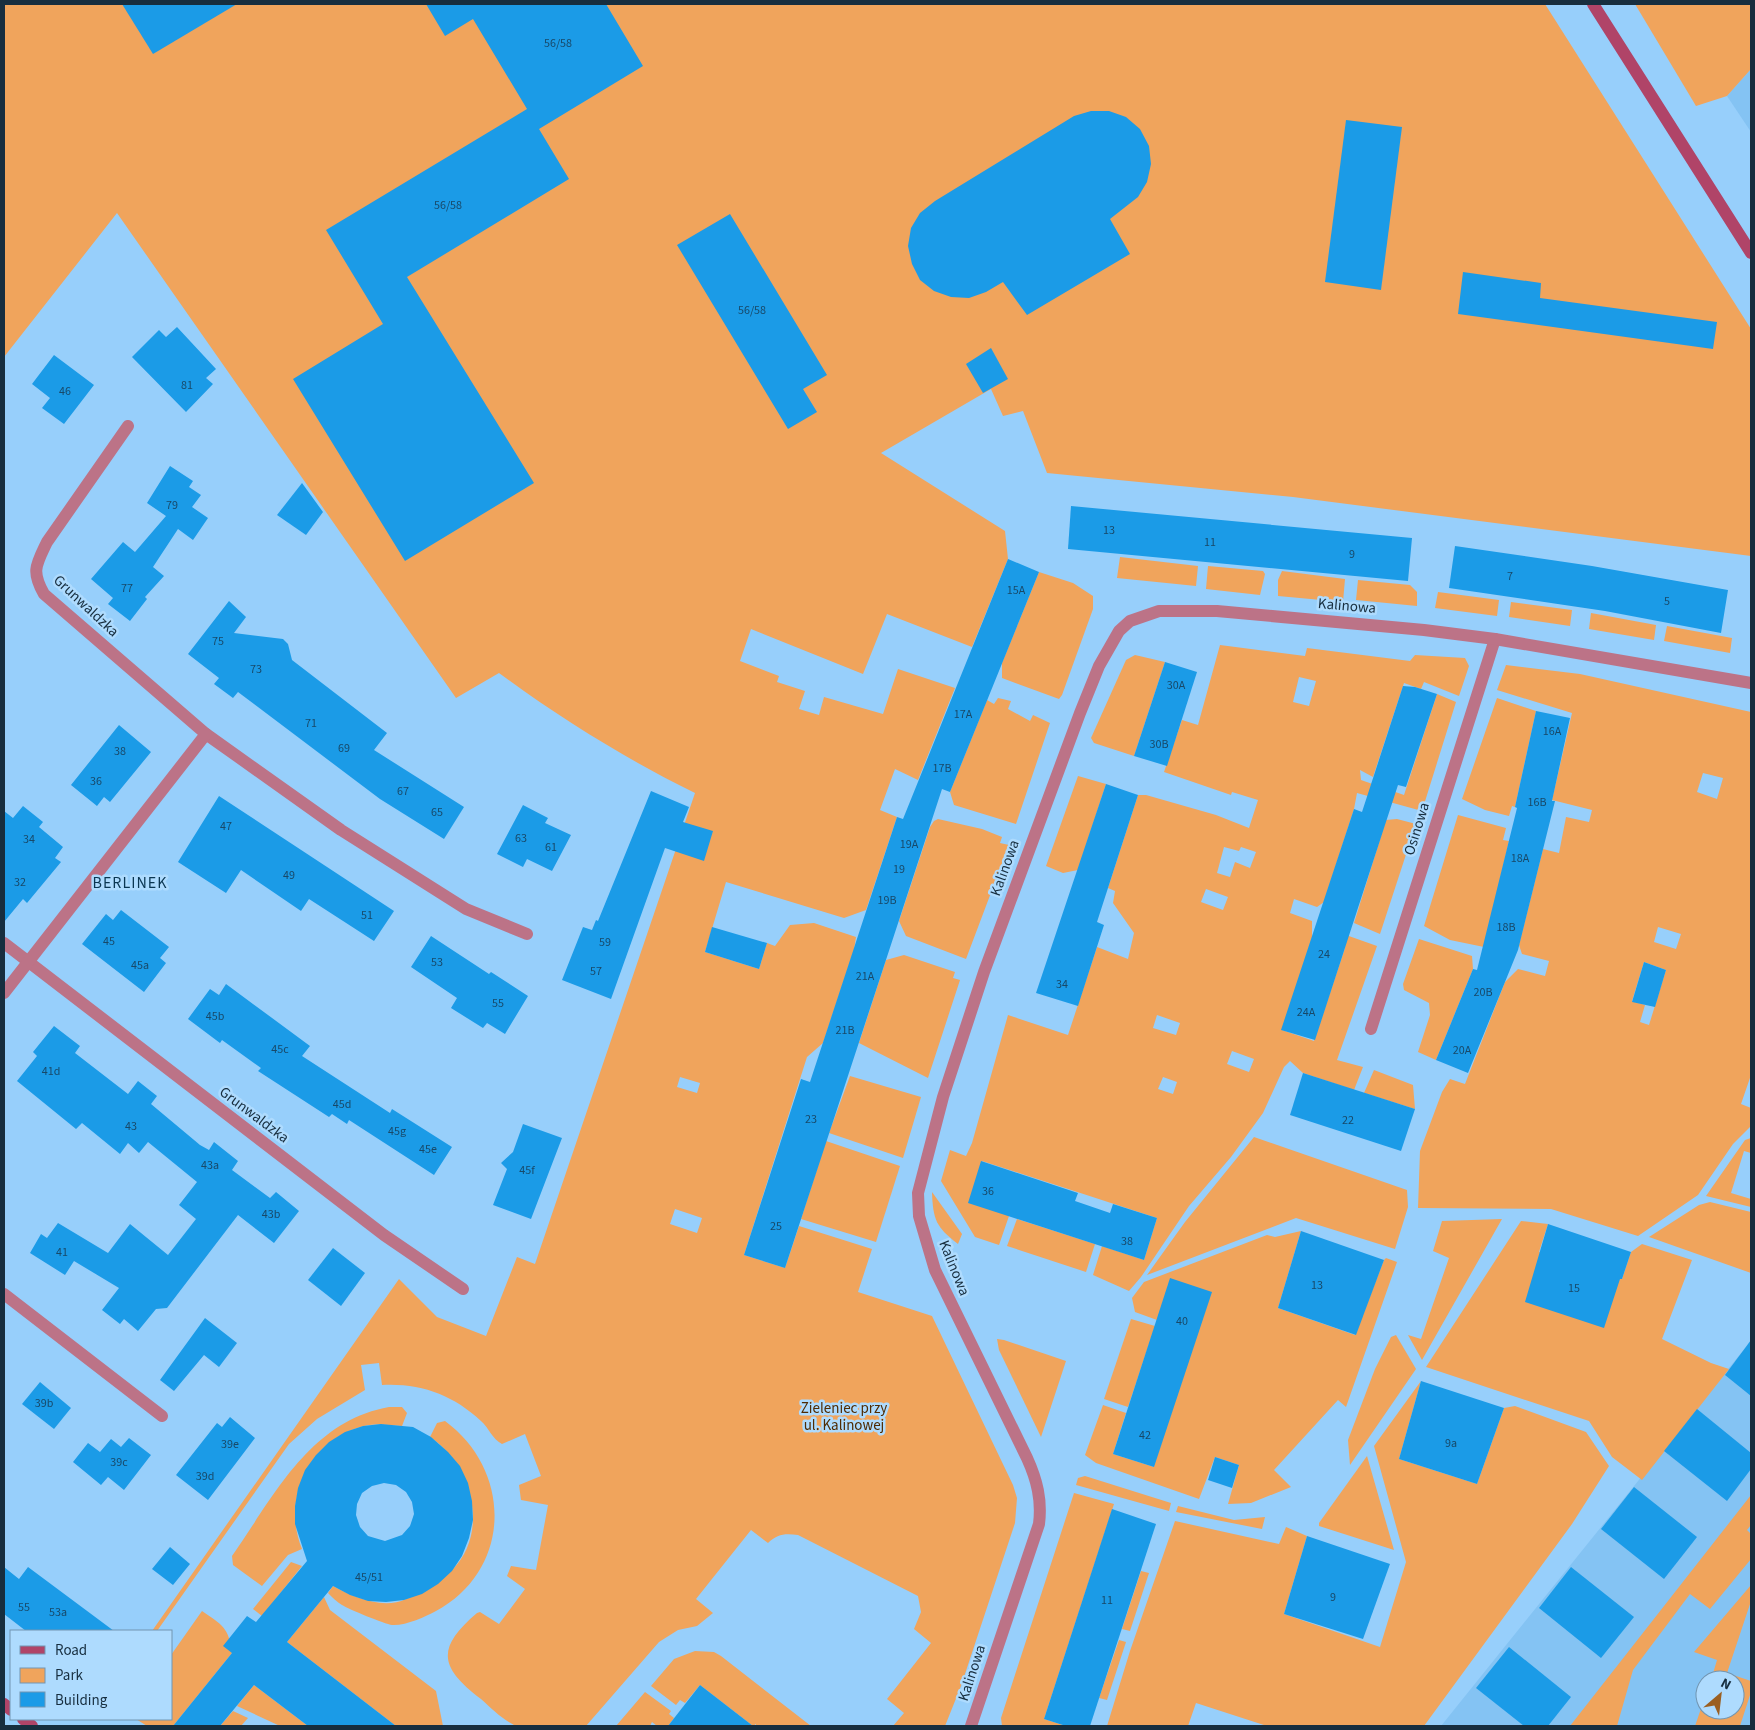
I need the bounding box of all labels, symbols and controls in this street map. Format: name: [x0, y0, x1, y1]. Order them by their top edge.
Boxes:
house number: 56/58: [544, 35, 572, 52]
house number: 56/58: [434, 197, 462, 214]
house number: 56/58: [738, 302, 766, 319]
house number: 81: [181, 377, 193, 394]
house number: 46: [59, 383, 71, 400]
house number: 79: [166, 497, 178, 514]
house number: 13: [1103, 522, 1115, 539]
house number: 11: [1204, 534, 1216, 551]
house number: 9: [1349, 546, 1355, 563]
house number: 7: [1507, 568, 1513, 585]
street label: Grunwaldzka: [49, 570, 123, 642]
house number: 77: [121, 580, 133, 597]
house number: 15A: [1007, 582, 1026, 599]
street label: Kalinowa: [1317, 593, 1377, 619]
house number: 5: [1664, 593, 1670, 610]
house number: 75: [212, 633, 224, 650]
house number: 73: [250, 661, 262, 678]
house number: 30A: [1167, 677, 1186, 694]
house number: 17A: [954, 706, 973, 723]
house number: 71: [305, 715, 317, 732]
house number: 16A: [1543, 723, 1562, 740]
house number: 30B: [1150, 736, 1168, 753]
house number: 69: [338, 740, 350, 757]
house number: 38: [114, 743, 126, 760]
house number: 17B: [933, 760, 951, 777]
house number: 36: [90, 773, 102, 790]
house number: 67: [397, 783, 409, 800]
house number: 16B: [1528, 794, 1546, 811]
street label: Osinowa: [1399, 800, 1435, 858]
house number: 65: [431, 804, 443, 821]
house number: 47: [220, 818, 232, 835]
house number: 63: [515, 830, 527, 847]
house number: 34: [23, 831, 35, 848]
house number: 19A: [900, 836, 919, 853]
street label: Kalinowa: [985, 837, 1025, 899]
house number: 61: [545, 839, 557, 856]
house number: 18A: [1511, 850, 1530, 867]
house number: 19: [893, 861, 905, 878]
house number: 49: [283, 867, 295, 884]
district label: BERLINEK: [93, 872, 167, 894]
house number: 32: [14, 874, 26, 891]
house number: 19B: [878, 892, 896, 909]
house number: 51: [361, 907, 373, 924]
house number: 18B: [1497, 919, 1515, 936]
house number: 45: [103, 933, 115, 950]
house number: 59: [599, 934, 611, 951]
house number: 24: [1318, 946, 1330, 963]
house number: 53: [431, 954, 443, 971]
house number: 45a: [131, 957, 149, 974]
house number: 57: [590, 963, 602, 980]
house number: 21A: [856, 968, 875, 985]
house number: 34: [1056, 976, 1068, 993]
house number: 20B: [1474, 984, 1492, 1001]
house number: 55: [492, 995, 504, 1012]
house number: 24A: [1297, 1004, 1316, 1021]
house number: 45b: [206, 1008, 225, 1025]
house number: 21B: [836, 1022, 854, 1039]
house number: 45c: [271, 1041, 289, 1058]
house number: 20A: [1453, 1042, 1472, 1059]
house number: 41d: [42, 1063, 60, 1080]
street label: Grunwaldzka: [215, 1082, 293, 1148]
house number: 45d: [333, 1096, 351, 1113]
house number: 23: [805, 1111, 817, 1128]
house number: 22: [1342, 1112, 1354, 1129]
house number: 43: [125, 1118, 137, 1135]
house number: 45g: [388, 1123, 406, 1140]
house number: 45e: [419, 1141, 437, 1158]
house number: 43a: [201, 1157, 219, 1174]
house number: 45f: [519, 1162, 535, 1179]
house number: 36: [982, 1183, 994, 1200]
house number: 43b: [262, 1206, 281, 1223]
house number: 25: [770, 1218, 782, 1235]
house number: 38: [1121, 1233, 1133, 1250]
street label: Kalinowa: [933, 1237, 975, 1299]
house number: 41: [56, 1244, 68, 1261]
house number: 13: [1311, 1277, 1323, 1294]
house number: 15: [1568, 1280, 1580, 1297]
house number: 40: [1176, 1313, 1188, 1330]
house number: 39b: [35, 1395, 54, 1412]
park label: Zieleniec przy ul. Kalinowej: [801, 1398, 887, 1436]
house number: 42: [1139, 1427, 1151, 1444]
house number: 9a: [1445, 1435, 1457, 1452]
house number: 39e: [221, 1436, 239, 1453]
house number: 39c: [110, 1454, 128, 1471]
house number: 39d: [196, 1468, 214, 1485]
house number: 45/51: [355, 1569, 383, 1586]
house number: 9: [1330, 1589, 1336, 1606]
house number: 11: [1101, 1592, 1113, 1609]
house number: 55: [18, 1599, 30, 1616]
house number: 53a: [49, 1604, 67, 1621]
legend: [10, 1630, 172, 1720]
text: Road: [55, 1640, 87, 1661]
street label: Kalinowa: [953, 1642, 991, 1704]
text: Park: [55, 1665, 84, 1686]
north arrow: [1695, 1670, 1745, 1720]
text: N: [1717, 1673, 1734, 1695]
text: Building: [55, 1690, 108, 1711]

